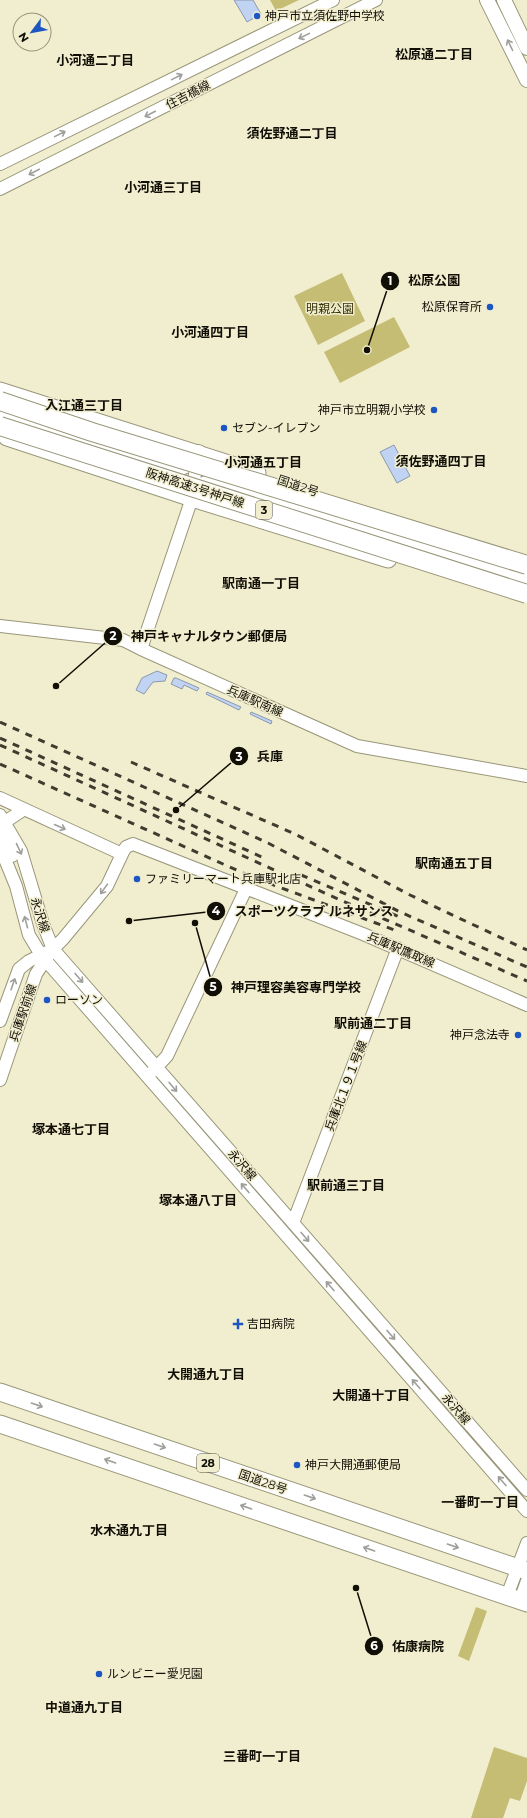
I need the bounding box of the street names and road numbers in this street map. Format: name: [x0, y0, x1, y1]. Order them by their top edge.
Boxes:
street label: 住吉橋線: [163, 77, 213, 112]
street label: 阪神高速3号神戸線: [144, 465, 246, 511]
street label: 国道2号: [275, 472, 321, 499]
road number: 3: [256, 501, 272, 519]
street label: 兵庫駅南線: [225, 681, 286, 720]
street label: 永沢線: [28, 895, 53, 934]
street label: 兵庫駅鷹取線: [365, 929, 437, 971]
street label: 兵庫駅前線: [6, 982, 39, 1044]
street label: 兵庫北１９１号線: [321, 1038, 370, 1133]
street label: 永沢線: [225, 1146, 260, 1183]
street label: 永沢線: [439, 1390, 474, 1427]
road number: 28: [197, 1454, 219, 1472]
street label: 国道28号: [237, 1466, 289, 1497]

